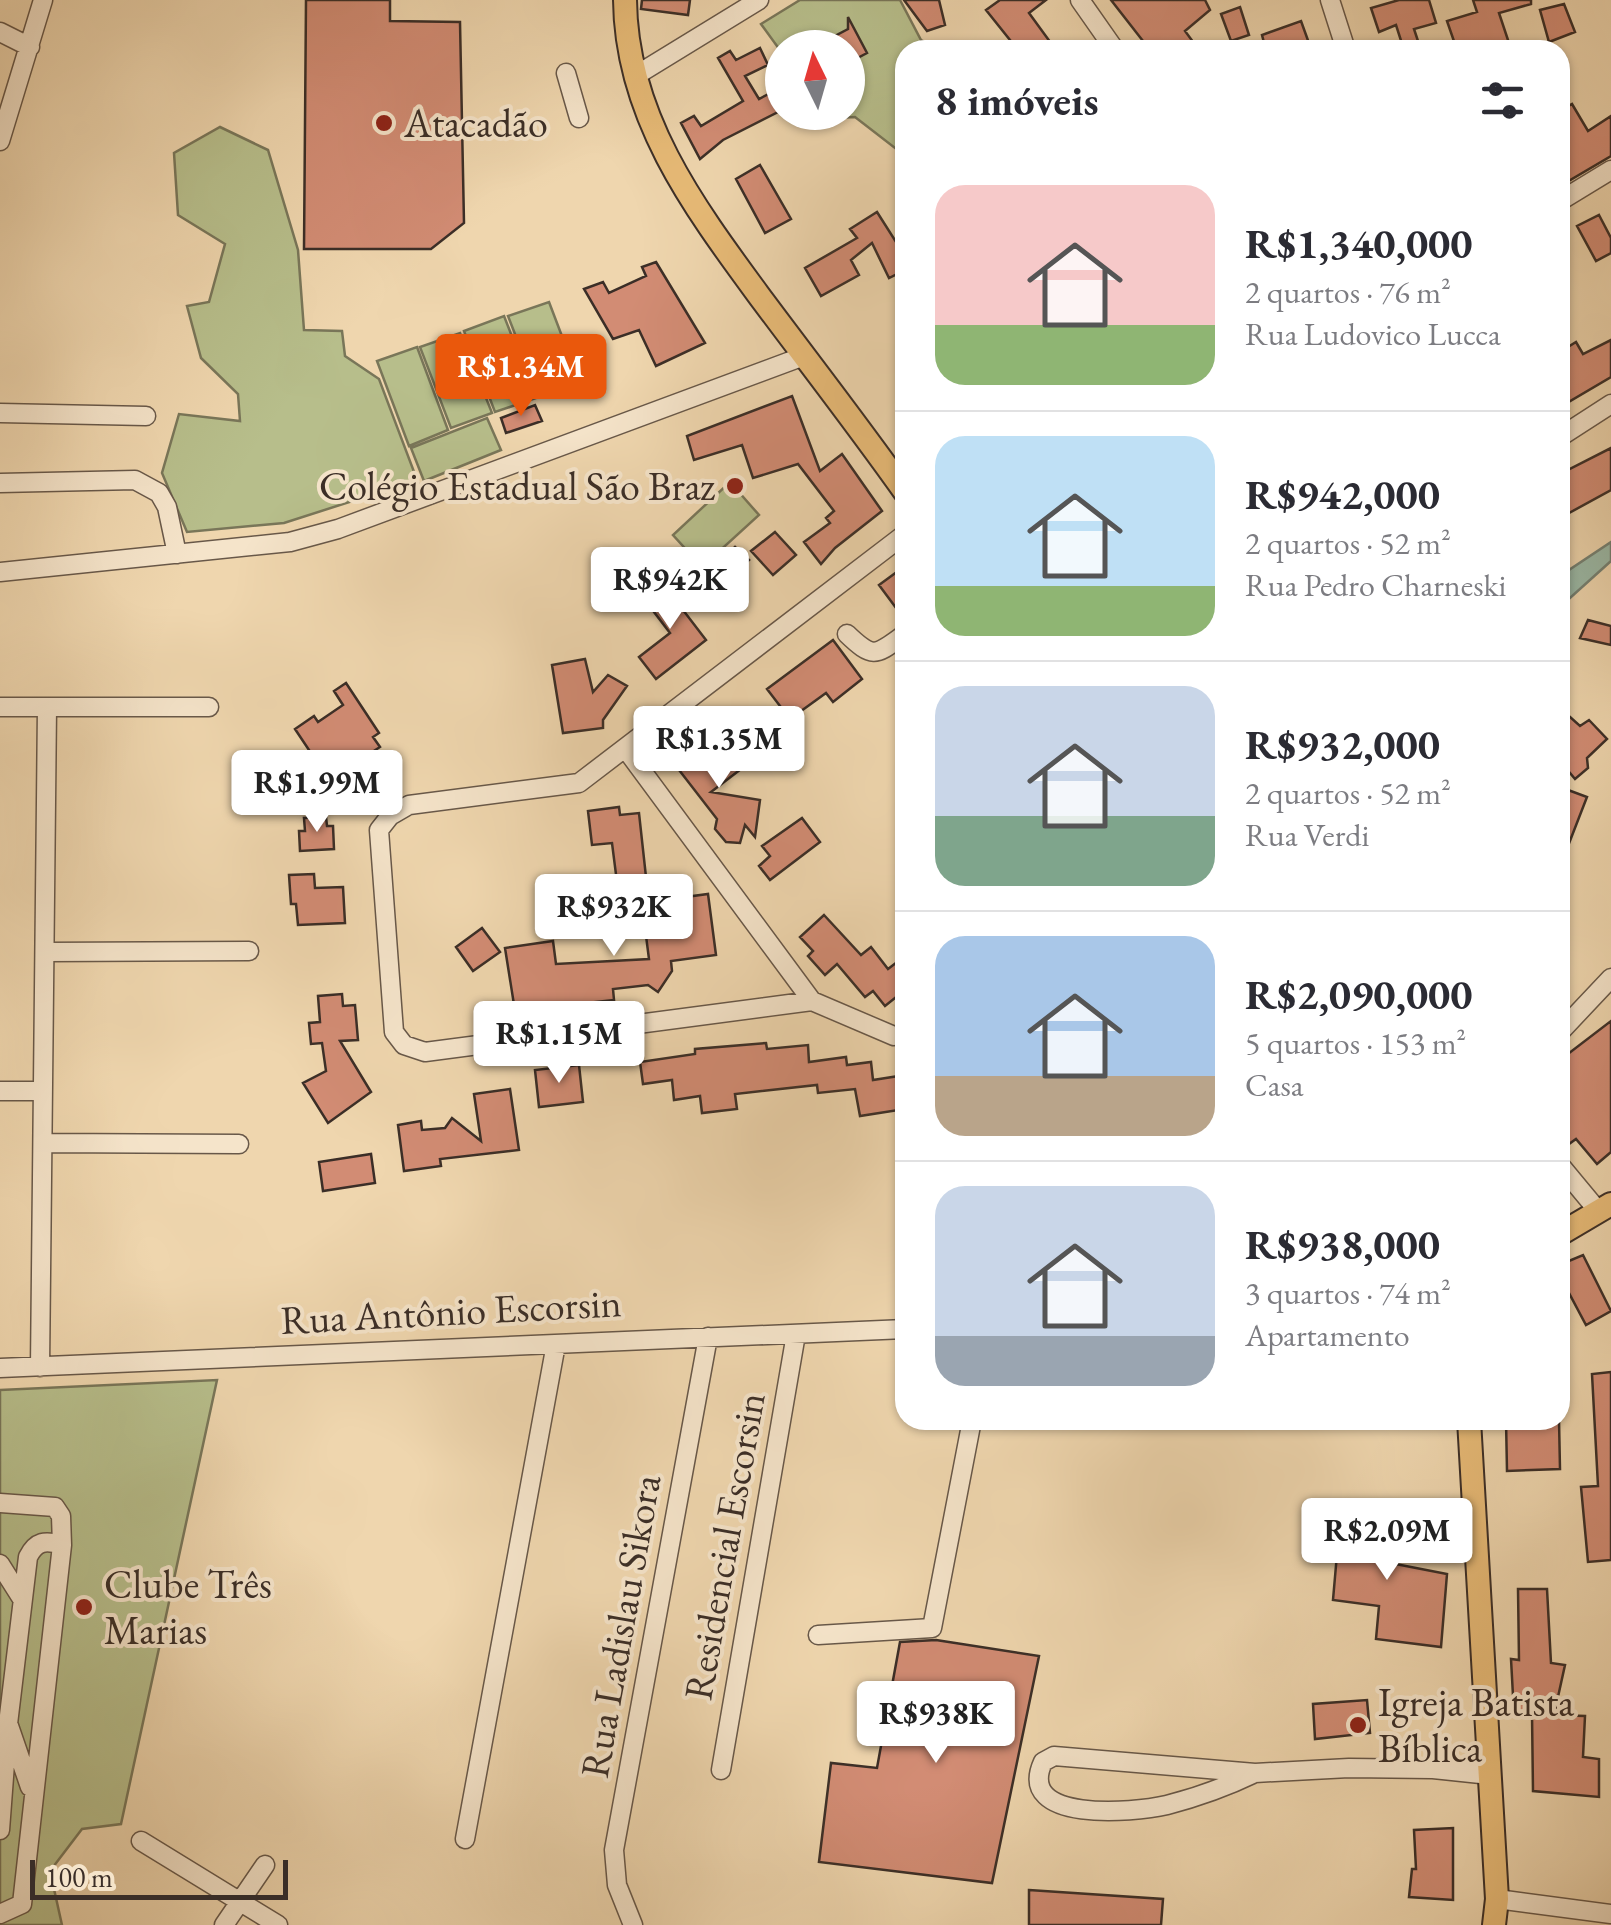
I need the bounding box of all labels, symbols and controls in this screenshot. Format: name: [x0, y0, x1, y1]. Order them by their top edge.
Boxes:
north arrow: [765, 30, 865, 130]
map controls: [765, 30, 865, 130]
text: 8 imóveis: [935, 73, 1099, 128]
icon: filters: [1475, 73, 1530, 128]
place label: Atacadão: [403, 97, 548, 149]
marker: Atacadão: [373, 112, 395, 134]
text: R$1,340,000: [1245, 216, 1473, 271]
icon: home: [1015, 225, 1135, 345]
text: 2 quartos · 76 m²: [1245, 271, 1451, 313]
text: Rua Ludovico Lucca: [1245, 313, 1501, 355]
pin: R$1.34M: [429, 334, 613, 419]
text: R$1.34M: [457, 345, 585, 387]
place label: Colégio Estadual São Braz: [319, 460, 715, 512]
text: R$942,000: [1245, 467, 1440, 522]
marker: Colégio Estadual São Braz: [724, 475, 746, 497]
icon: home: [1015, 476, 1135, 596]
text: 2 quartos · 52 m²: [1245, 522, 1451, 564]
pin: R$942K: [589, 547, 751, 632]
text: R$942K: [613, 558, 727, 600]
text: Rua Pedro Charneski: [1245, 564, 1506, 606]
pin: R$1.35M: [627, 706, 811, 791]
text: R$1.35M: [655, 717, 783, 759]
text: R$932,000: [1245, 717, 1440, 772]
icon: home: [1015, 726, 1135, 846]
pin: R$1.99M: [225, 750, 409, 835]
text: R$1.99M: [253, 761, 381, 803]
text: 2 quartos · 52 m²: [1245, 772, 1451, 814]
text: Rua Verdi: [1245, 814, 1369, 856]
pin: R$932K: [533, 874, 695, 959]
text: R$932K: [557, 885, 671, 927]
text: R$2,090,000: [1245, 967, 1473, 1022]
icon: home: [1015, 976, 1135, 1096]
pin: R$1.15M: [467, 1001, 651, 1086]
text: R$1.15M: [495, 1012, 623, 1054]
text: 5 quartos · 153 m²: [1245, 1022, 1466, 1064]
text: Casa: [1245, 1064, 1304, 1106]
text: R$938,000: [1245, 1217, 1440, 1272]
icon: home: [1015, 1226, 1135, 1346]
text: 3 quartos · 74 m²: [1245, 1272, 1451, 1314]
street label: Rua Antônio Escorsin: [279, 1276, 623, 1346]
text: Apartamento: [1245, 1314, 1410, 1356]
street label: Residencial Escorsin: [671, 1388, 777, 1704]
street label: Rua Ladislau Sikora: [568, 1470, 672, 1782]
pin: R$2.09M: [1295, 1498, 1479, 1583]
text: R$2.09M: [1323, 1509, 1451, 1551]
place label: Clube Três Marias: [104, 1558, 272, 1656]
marker: Clube Três Marias: [73, 1596, 95, 1618]
place label: Igreja Batista Bíblica: [1378, 1676, 1574, 1774]
pin: R$938K: [855, 1681, 1017, 1766]
text: R$938K: [879, 1692, 993, 1734]
marker: Igreja Batista Bíblica: [1347, 1714, 1369, 1736]
scale bar: [30, 1855, 288, 1900]
text: 100 m: [45, 1859, 113, 1895]

